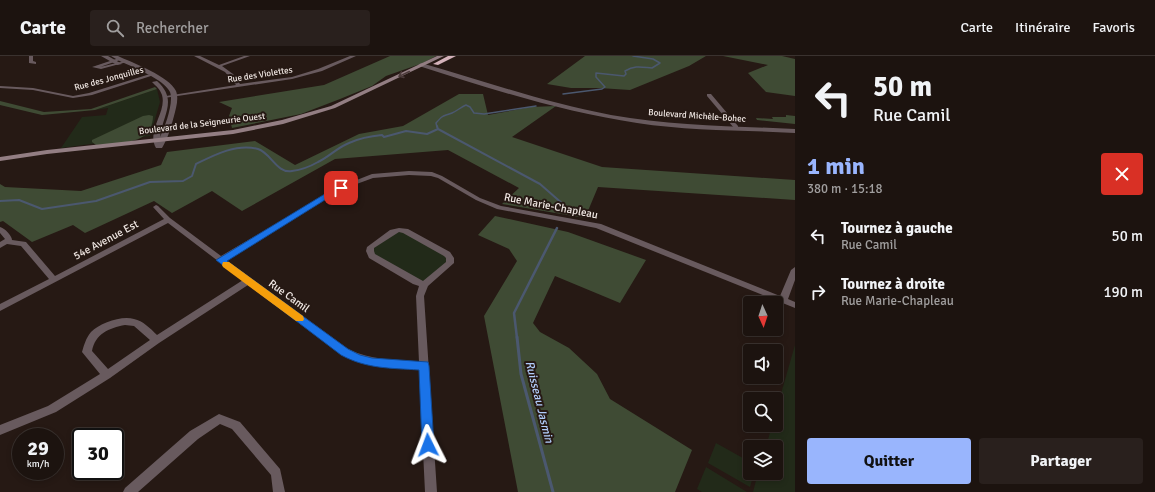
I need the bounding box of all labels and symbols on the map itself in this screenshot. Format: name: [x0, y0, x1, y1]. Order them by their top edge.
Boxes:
street label: Rue des Jonquilles: [73, 64, 145, 94]
street label: Rue des Violettes: [227, 64, 293, 86]
one-way arrow: [398, 71, 410, 78]
street label: Boulevard Michèle-Bohec: [648, 107, 746, 125]
street label: Boulevard de la Seigneurie Ouest: [138, 111, 266, 137]
pin: [324, 171, 358, 205]
street label: Rue Marie-Chapleau: [503, 191, 599, 221]
street label: 54e Avenue Est: [71, 217, 141, 263]
street label: Rue Camil: [266, 277, 312, 315]
north arrow: [743, 296, 783, 336]
water label: Ruisseau Jasmin: [522, 359, 557, 445]
position arrow: [407, 424, 449, 466]
speed limit sign: 30: [72, 428, 124, 480]

